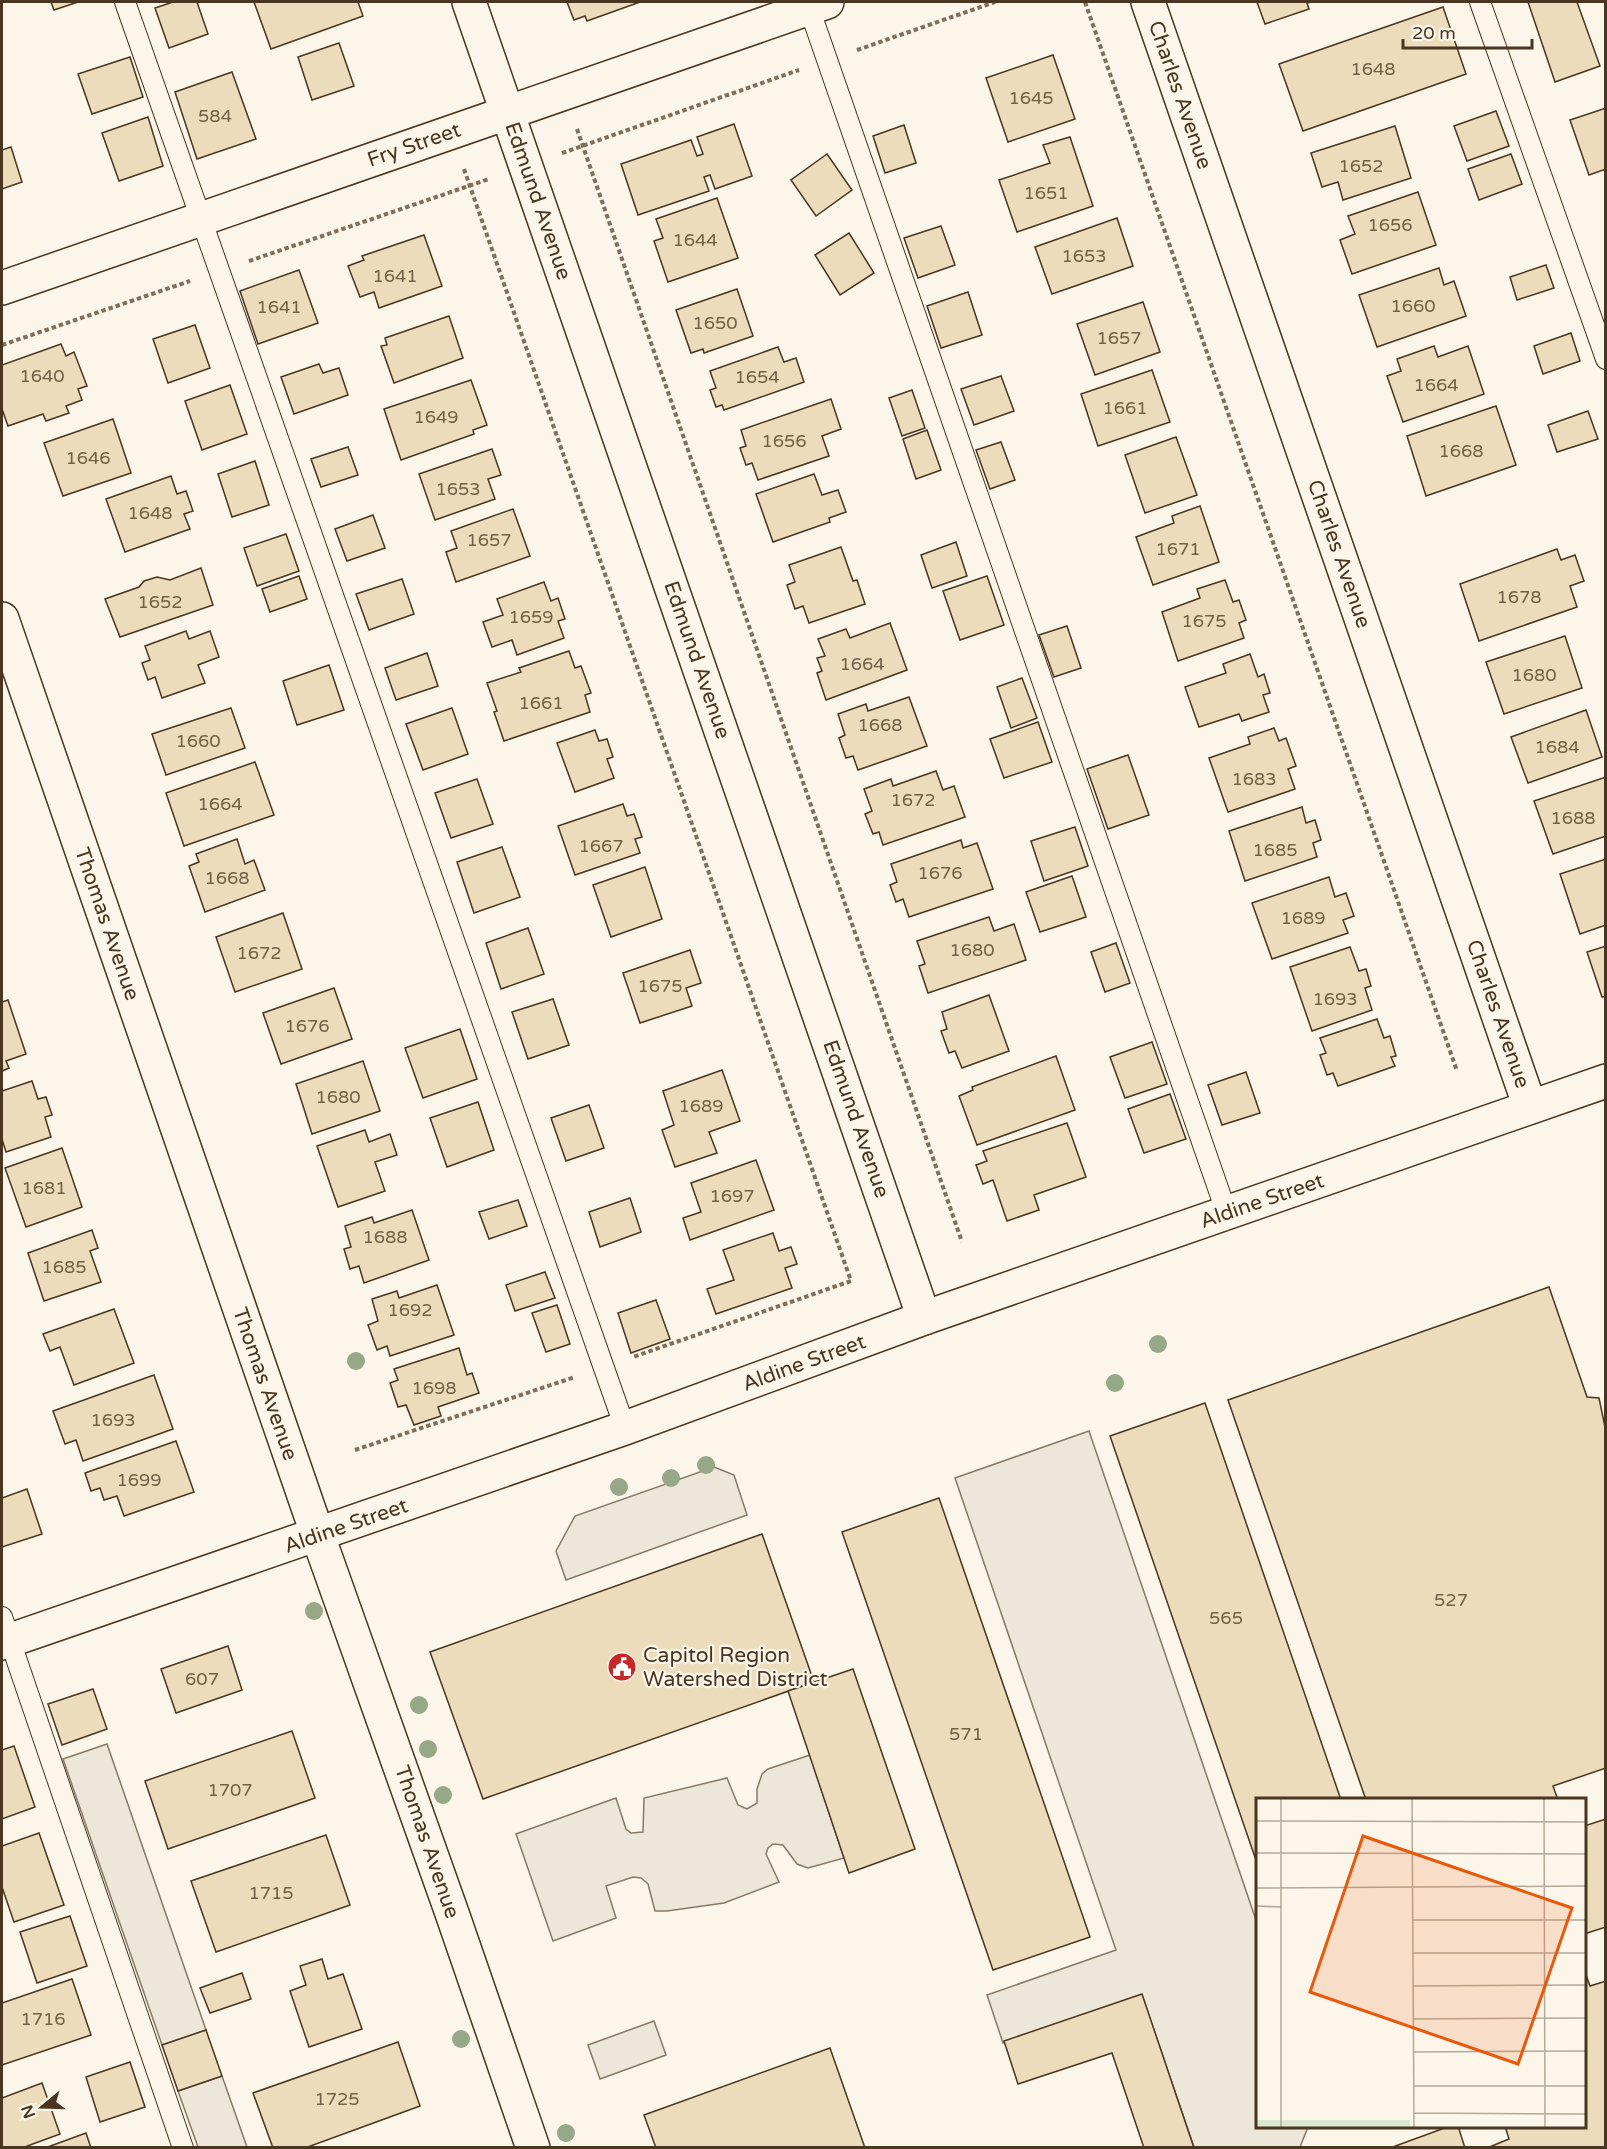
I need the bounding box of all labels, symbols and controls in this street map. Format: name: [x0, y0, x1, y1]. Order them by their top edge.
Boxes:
scale bar: [1403, 12, 1532, 50]
street label: Charles Avenue: [1143, 18, 1217, 172]
text: 20 m: [1412, 22, 1456, 44]
house number: 1648: [1350, 58, 1396, 80]
house number: 1645: [1008, 87, 1054, 109]
house number: 584: [198, 105, 232, 127]
street label: Fry Street: [364, 117, 464, 173]
street label: Edmund Avenue: [499, 119, 577, 283]
house number: 1652: [1338, 155, 1384, 177]
house number: 1651: [1023, 182, 1069, 204]
house number: 1656: [1367, 214, 1413, 236]
house number: 1644: [672, 229, 718, 251]
house number: 1653: [1061, 245, 1107, 267]
house number: 1641: [372, 265, 418, 287]
house number: 1660: [1390, 295, 1436, 317]
house number: 1641: [256, 296, 302, 318]
house number: 1650: [692, 312, 738, 334]
house number: 1657: [1096, 327, 1142, 349]
house number: 1640: [19, 365, 65, 387]
house number: 1654: [734, 366, 780, 388]
house number: 1664: [1413, 374, 1459, 396]
house number: 1661: [1102, 397, 1148, 419]
house number: 1649: [413, 406, 459, 428]
house number: 1656: [761, 430, 807, 452]
house number: 1668: [1438, 440, 1484, 462]
house number: 1646: [65, 447, 111, 469]
street label: Charles Avenue: [1302, 477, 1376, 631]
house number: 1653: [435, 478, 481, 500]
house number: 1648: [127, 502, 173, 524]
house number: 1657: [466, 529, 512, 551]
house number: 1671: [1155, 538, 1201, 560]
street label: Edmund Avenue: [658, 578, 736, 742]
house number: 1678: [1496, 586, 1542, 608]
house number: 1652: [137, 591, 183, 613]
house number: 1659: [508, 606, 554, 628]
house number: 1675: [1181, 610, 1227, 632]
house number: 1664: [839, 653, 885, 675]
house number: 1680: [1511, 664, 1557, 686]
house number: 1661: [518, 692, 564, 714]
house number: 1668: [857, 714, 903, 736]
house number: 1660: [175, 730, 221, 752]
house number: 1684: [1534, 736, 1580, 758]
house number: 1683: [1231, 768, 1277, 790]
house number: 1672: [890, 789, 936, 811]
house number: 1664: [197, 793, 243, 815]
house number: 1688: [1550, 807, 1596, 829]
house number: 1667: [578, 835, 624, 857]
house number: 1685: [1252, 839, 1298, 861]
street label: Thomas Avenue: [69, 844, 145, 1004]
house number: 1676: [917, 862, 963, 884]
house number: 1668: [204, 867, 250, 889]
house number: 1689: [1280, 907, 1326, 929]
street label: Charles Avenue: [1461, 937, 1535, 1091]
house number: 1680: [949, 939, 995, 961]
house number: 1672: [236, 942, 282, 964]
house number: 1675: [637, 975, 683, 997]
house number: 1693: [1312, 988, 1358, 1010]
house number: 1676: [284, 1015, 330, 1037]
street label: Edmund Avenue: [817, 1037, 895, 1201]
house number: 1680: [315, 1086, 361, 1108]
house number: 1689: [678, 1095, 724, 1117]
street label: Aldine Street: [1197, 1168, 1327, 1234]
house number: 1681: [21, 1177, 67, 1199]
house number: 1697: [709, 1185, 755, 1207]
house number: 1688: [362, 1226, 408, 1248]
house number: 1685: [41, 1256, 87, 1278]
house number: 1692: [387, 1299, 433, 1321]
street label: Thomas Avenue: [227, 1304, 303, 1464]
street label: Aldine Street: [739, 1329, 869, 1397]
house number: 1698: [411, 1377, 457, 1399]
house number: 1693: [90, 1409, 136, 1431]
house number: 1699: [116, 1469, 162, 1491]
street label: Aldine Street: [281, 1493, 411, 1559]
house number: 527: [1434, 1589, 1468, 1611]
house number: 565: [1209, 1607, 1243, 1629]
place label: Capitol Region Watershed District: [643, 1643, 828, 1692]
public building icon: Capitol Region Watershed District: [606, 1651, 638, 1683]
house number: 607: [185, 1668, 219, 1690]
house number: 571: [949, 1723, 983, 1745]
street label: Thomas Avenue: [389, 1762, 465, 1922]
house number: 1707: [207, 1779, 253, 1801]
inset map: [1256, 1798, 1586, 2128]
house number: 1715: [248, 1882, 294, 1904]
house number: 1716: [20, 2008, 66, 2030]
north arrow: [12, 2077, 72, 2137]
house number: 1725: [314, 2088, 360, 2110]
text: N: [17, 2102, 40, 2121]

